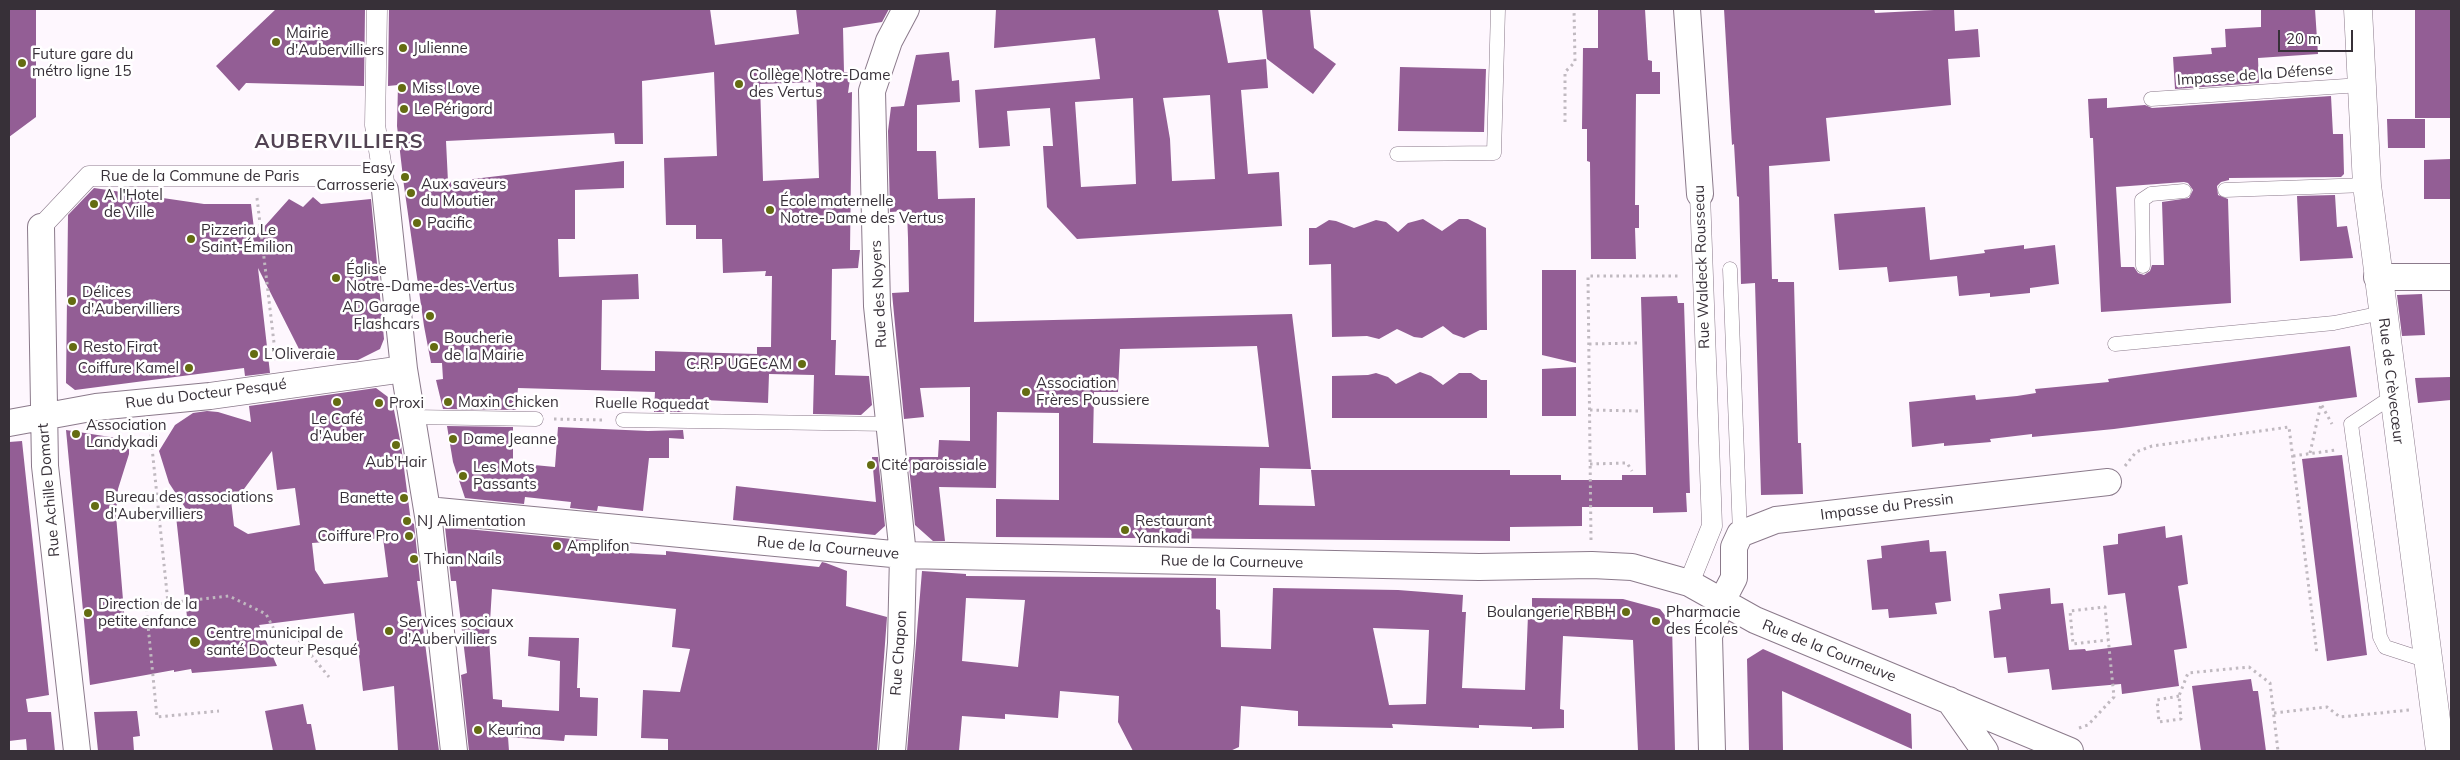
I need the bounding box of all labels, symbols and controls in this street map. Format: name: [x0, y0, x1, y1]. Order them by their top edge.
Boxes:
scale bar: [2280, 20, 2355, 52]
place label: Mairie d'Aubervilliers: [286, 24, 384, 59]
text: 20 m: [2286, 29, 2321, 48]
marker: Mairie d'Aubervilliers: [270, 36, 282, 48]
place label: Julienne: [413, 39, 468, 57]
marker: Julienne: [397, 42, 409, 54]
place label: Future gare du métro ligne 15: [32, 45, 133, 80]
marker: Future gare du métro ligne 15: [16, 57, 28, 69]
street label: Impasse de la Défense: [2176, 61, 2334, 89]
place label: Collège Notre-Dame des Vertus: [749, 66, 890, 101]
marker: Collège Notre-Dame des Vertus: [733, 78, 745, 90]
place label: Miss Love: [412, 79, 480, 97]
marker: Miss Love: [396, 82, 408, 94]
place label: Le Périgord: [414, 100, 493, 118]
marker: Le Périgord: [398, 103, 410, 115]
district label: AUBERVILLIERS: [253, 130, 425, 154]
place label: Easy Carrosserie: [316, 159, 395, 194]
street label: Rue de la Commune de Paris: [101, 167, 299, 185]
marker: Easy Carrosserie: [399, 171, 411, 183]
place label: Aux saveurs du Moutier: [421, 175, 506, 210]
street label: Rue Waldeck Rousseau: [1690, 185, 1714, 349]
place label: A l'Hotel de Ville: [104, 186, 163, 221]
marker: Aux saveurs du Moutier: [405, 187, 417, 199]
place label: École maternelle Notre-Dame des Vertus: [780, 192, 944, 227]
marker: A l'Hotel de Ville: [88, 198, 100, 210]
marker: École maternelle Notre-Dame des Vertus: [764, 204, 776, 216]
place label: Pacific: [427, 214, 472, 232]
marker: Pacific: [411, 217, 423, 229]
place label: Pizzeria Le Saint-Émilion: [201, 221, 293, 256]
marker: Pizzeria Le Saint-Émilion: [185, 233, 197, 245]
street label: Rue des Noyers: [867, 240, 891, 348]
place label: Église Notre-Dame-des-Vertus: [346, 260, 515, 295]
marker: Église Notre-Dame-des-Vertus: [330, 272, 342, 284]
place label: Délices d'Aubervilliers: [82, 283, 180, 318]
marker: Délices d'Aubervilliers: [66, 295, 78, 307]
place label: AD Garage Flashcars: [342, 298, 420, 333]
marker: AD Garage Flashcars: [424, 310, 436, 322]
street label: Rue de Crèvecœur: [2374, 317, 2408, 445]
place label: Boucherie de la Mairie: [444, 329, 524, 364]
place label: Resto Firat: [83, 338, 158, 356]
marker: Resto Firat: [67, 341, 79, 353]
marker: Boucherie de la Mairie: [428, 341, 440, 353]
place label: L’Oliveraie: [264, 345, 335, 363]
marker: L’Oliveraie: [248, 348, 260, 360]
place label: C.R.P UGECAM: [686, 355, 792, 373]
marker: C.R.P UGECAM: [796, 358, 808, 370]
place label: Coiffure Kamel: [78, 359, 179, 377]
marker: Coiffure Kamel: [183, 362, 195, 374]
place label: Association Frères Poussiere: [1036, 374, 1149, 409]
street label: Rue du Docteur Pesqué: [124, 375, 288, 413]
marker: Association Frères Poussiere: [1020, 386, 1032, 398]
place label: Maxin Chicken: [458, 393, 559, 411]
place label: Proxi: [389, 394, 424, 412]
street label: Ruelle Roquedat: [595, 394, 709, 414]
marker: Le Café d'Auber: [331, 396, 343, 408]
marker: Maxin Chicken: [442, 396, 454, 408]
marker: Proxi: [373, 397, 385, 409]
place label: Le Café d'Auber: [310, 410, 364, 445]
place label: Association Landykadi: [86, 416, 167, 451]
street label: Rue Achille Domart: [34, 422, 64, 558]
marker: Association Landykadi: [70, 428, 82, 440]
place label: Dame Jeanne: [463, 430, 556, 448]
marker: Dame Jeanne: [447, 433, 459, 445]
marker: Aub'Hair: [390, 439, 402, 451]
place label: Aub'Hair: [365, 453, 427, 471]
place label: Cité paroissiale: [881, 456, 987, 474]
place label: Les Mots Passants: [473, 458, 537, 493]
marker: Cité paroissiale: [865, 459, 877, 471]
marker: Les Mots Passants: [457, 470, 469, 482]
place label: Bureau des associations d'Aubervilliers: [105, 488, 274, 523]
place label: Banette: [339, 489, 394, 507]
street label: Impasse du Pressin: [1819, 490, 1955, 524]
marker: Banette: [398, 492, 410, 504]
marker: Bureau des associations d'Aubervilliers: [89, 500, 101, 512]
place label: NJ Alimentation: [417, 512, 526, 530]
place label: Restaurant Yankadi: [1135, 512, 1212, 547]
marker: NJ Alimentation: [401, 515, 413, 527]
marker: Restaurant Yankadi: [1119, 524, 1131, 536]
place label: Coiffure Pro: [318, 527, 399, 545]
marker: Coiffure Pro: [403, 530, 415, 542]
street label: Rue de la Courneuve: [756, 533, 900, 563]
place label: Amplifon: [567, 537, 630, 555]
marker: Amplifon: [551, 540, 563, 552]
place label: Thian Nails: [424, 550, 502, 568]
street label: Rue de la Courneuve: [1161, 552, 1303, 572]
marker: Thian Nails: [408, 553, 420, 565]
place label: Direction de la petite enfance: [98, 595, 197, 630]
place label: Boulangerie RBBH: [1487, 603, 1616, 621]
place label: Pharmacie des Écoles: [1666, 603, 1740, 638]
marker: Boulangerie RBBH: [1620, 606, 1632, 618]
marker: Direction de la petite enfance: [82, 607, 94, 619]
street label: Rue Chapon: [887, 610, 911, 696]
place label: Services sociaux d'Aubervilliers: [399, 613, 513, 648]
marker: Pharmacie des Écoles: [1650, 615, 1662, 627]
street label: Rue de la Courneuve: [1759, 616, 1899, 686]
place label: Centre municipal de santé Docteur Pesqué: [206, 624, 358, 659]
marker: Services sociaux d'Aubervilliers: [383, 625, 395, 637]
marker: Centre municipal de santé Docteur Pesqué: [188, 635, 202, 649]
place label: Keurina: [488, 721, 541, 739]
marker: Keurina: [472, 724, 484, 736]

